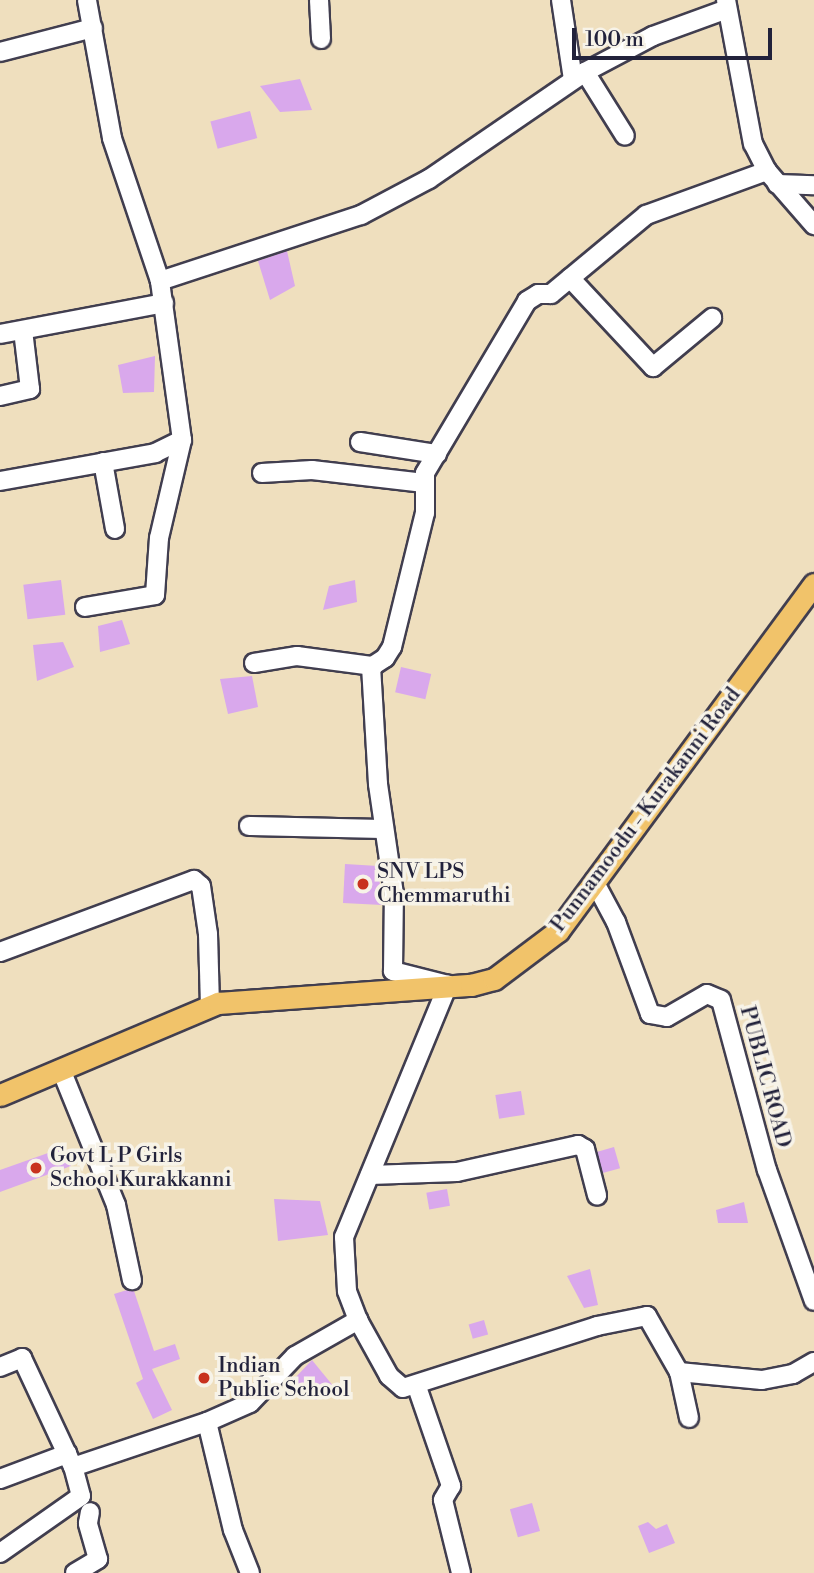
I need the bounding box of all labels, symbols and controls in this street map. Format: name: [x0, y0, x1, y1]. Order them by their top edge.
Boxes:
scale bar: [576, 14, 776, 58]
text: 100 m: [585, 27, 644, 53]
street label: Punnamoodu - Kurakanni Road: [546, 683, 746, 937]
place label: SNV LPS Chemmaruthi: [377, 859, 511, 909]
marker: SNV LPS Chemmaruthi: [355, 876, 371, 892]
street label: PUBLIC ROAD: [734, 1003, 796, 1151]
place label: Govt L P Girls School Kurakkanni: [50, 1143, 232, 1193]
marker: Govt L P Girls School Kurakkanni: [28, 1160, 44, 1176]
place label: Indian Public School: [218, 1353, 349, 1403]
marker: Indian Public School: [196, 1370, 212, 1386]

